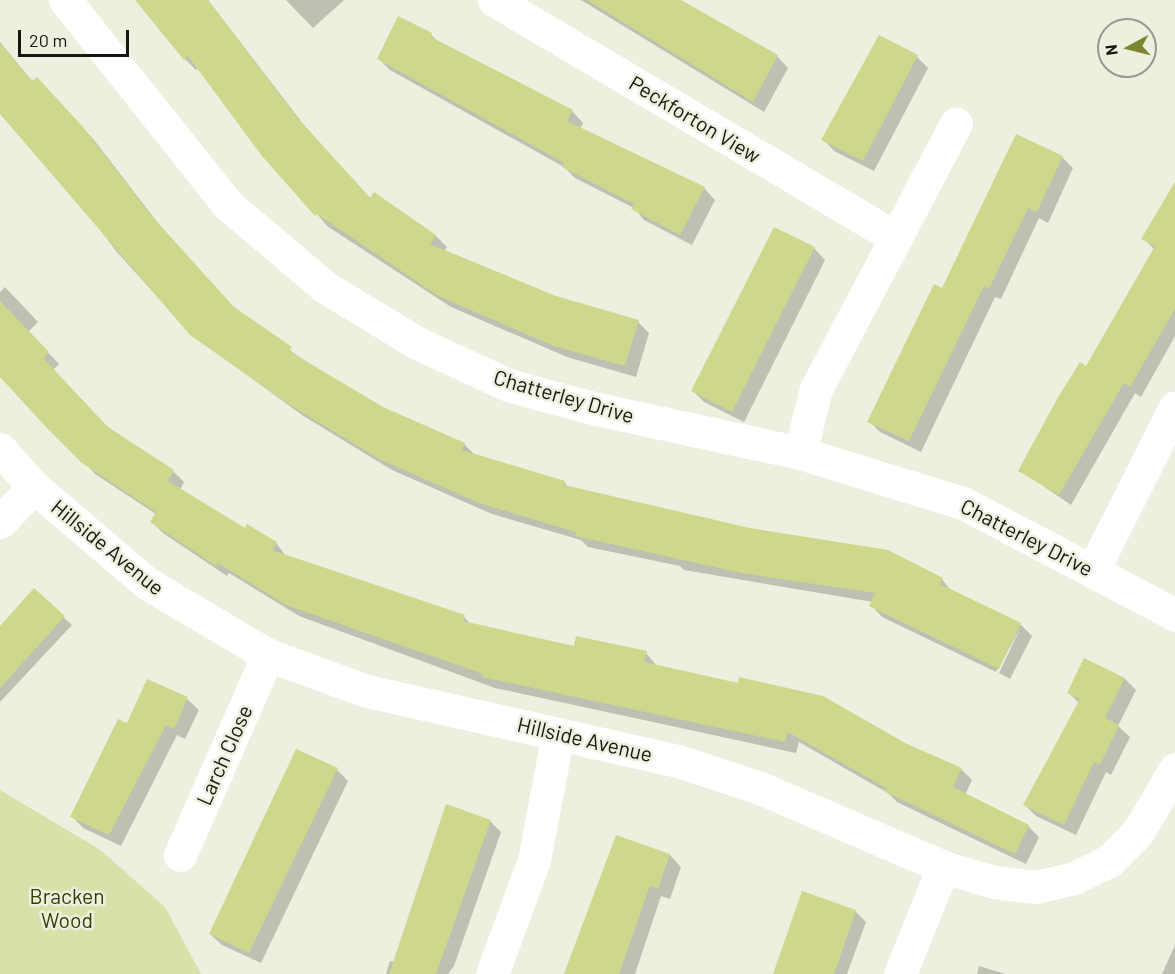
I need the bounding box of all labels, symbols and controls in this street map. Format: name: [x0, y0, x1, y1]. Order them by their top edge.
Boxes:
scale bar: [21, 18, 132, 56]
north arrow: [1097, 18, 1157, 78]
text: 20 m: [29, 29, 67, 51]
text: N: [1101, 44, 1121, 56]
street label: Peckforton View: [625, 70, 765, 168]
street label: Chatterley Drive: [491, 364, 637, 428]
street label: Chatterley Drive: [957, 493, 1097, 581]
street label: Hillside Avenue: [47, 494, 169, 600]
street label: Larch Close: [191, 701, 257, 809]
street label: Hillside Avenue: [515, 711, 655, 767]
park label: Bracken Wood: [29, 883, 105, 933]

